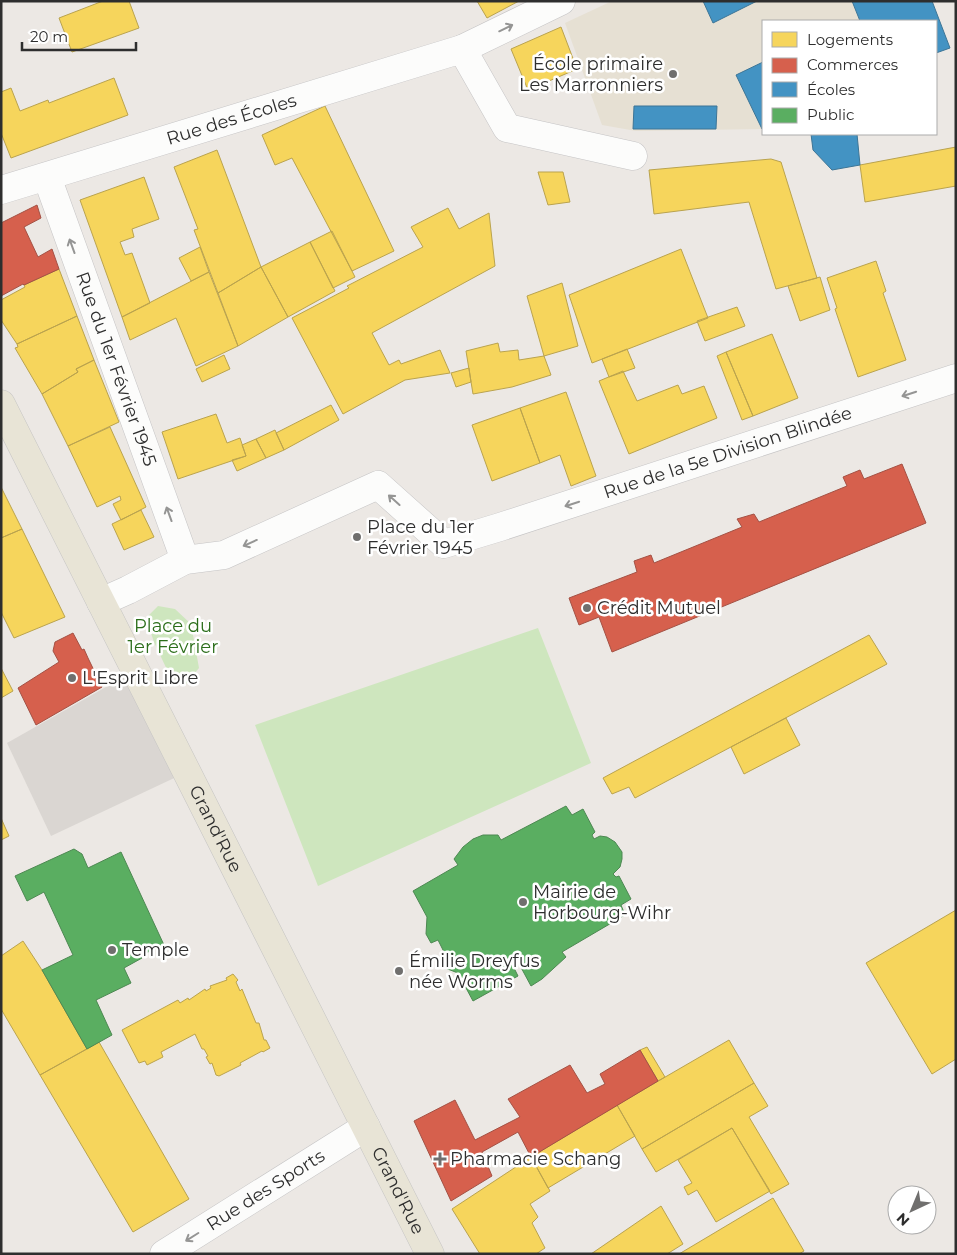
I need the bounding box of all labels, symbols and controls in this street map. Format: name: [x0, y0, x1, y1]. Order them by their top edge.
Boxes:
scale bar: [22, 20, 136, 52]
legend: [762, 20, 937, 135]
one-way arrow: [498, 22, 513, 32]
text: 20 m: [30, 27, 68, 46]
text: Logements: [807, 30, 893, 49]
place label: École primaire Les Marronniers: [519, 53, 663, 96]
text: Commerces: [807, 55, 898, 74]
marker: École primaire Les Marronniers: [667, 68, 679, 80]
text: Écoles: [807, 80, 855, 99]
street label: Rue des Écoles: [164, 89, 299, 150]
text: Public: [807, 105, 855, 124]
one-way arrow: [67, 239, 76, 254]
street label: Rue du 1er Février 1945: [71, 269, 161, 469]
one-way arrow: [902, 389, 918, 399]
street label: Rue de la 5e Division Blindée: [601, 402, 855, 503]
one-way arrow: [388, 494, 401, 505]
one-way arrow: [565, 500, 580, 509]
one-way arrow: [164, 507, 173, 522]
place label: Place du 1er Février 1945: [367, 516, 475, 559]
marker: Place du 1er Février 1945: [351, 531, 363, 543]
one-way arrow: [243, 539, 258, 549]
place label: Crédit Mutuel: [597, 597, 721, 619]
marker: Crédit Mutuel: [581, 602, 593, 614]
park label: Place du 1er Février: [128, 615, 218, 658]
place label: L'Esprit Libre: [82, 667, 199, 689]
marker: L'Esprit Libre: [66, 672, 78, 684]
street label: Grand'Rue: [184, 782, 247, 876]
place label: Mairie de Horbourg-Wihr: [533, 881, 671, 924]
marker: Mairie de Horbourg-Wihr: [517, 896, 529, 908]
place label: Temple: [122, 939, 189, 961]
marker: Temple: [106, 944, 118, 956]
place label: Émilie Dreyfus née Worms: [409, 950, 540, 993]
marker: Émilie Dreyfus née Worms: [393, 965, 405, 977]
street label: Grand'Rue: [367, 1143, 429, 1238]
street label: Rue des Sports: [202, 1145, 329, 1236]
place label: Pharmacie Schang: [450, 1148, 621, 1170]
marker: Pharmacie Schang: [434, 1153, 446, 1165]
north arrow: [887, 1185, 937, 1235]
text: N: [893, 1209, 913, 1230]
one-way arrow: [185, 1232, 199, 1242]

